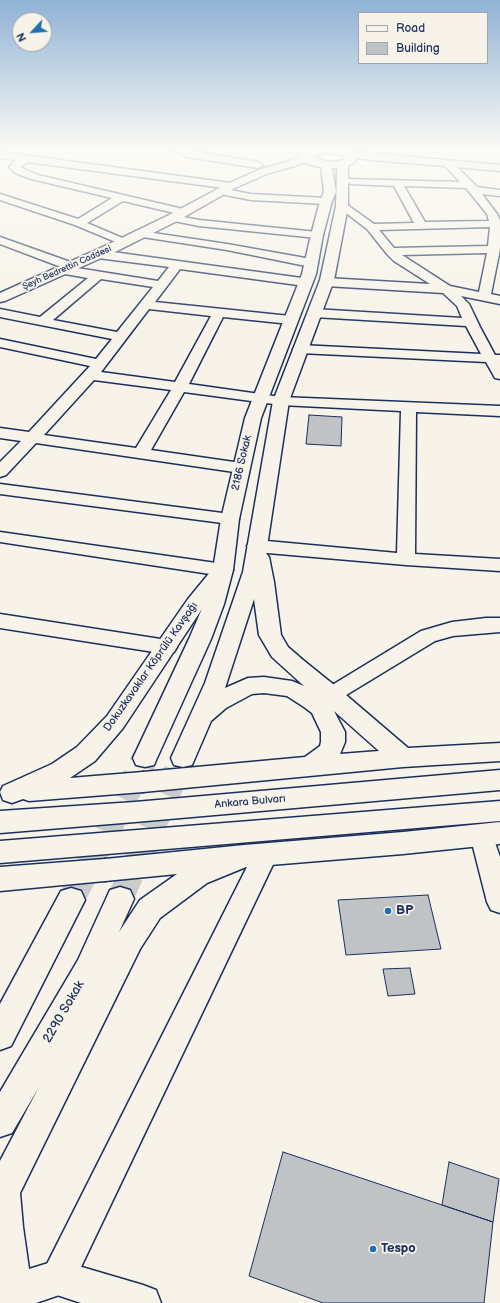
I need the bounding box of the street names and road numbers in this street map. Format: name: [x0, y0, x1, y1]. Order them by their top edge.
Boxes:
street label: Şeyh Bedrettin Caddesi: [21, 244, 113, 292]
street label: 2186 Sokak: [229, 434, 255, 492]
street label: Dokuzkavaklar Köprülü Kavşağı: [101, 600, 201, 734]
street label: Ankara Bulvarı: [214, 792, 286, 812]
street label: 2290 Sokak: [40, 978, 88, 1046]

